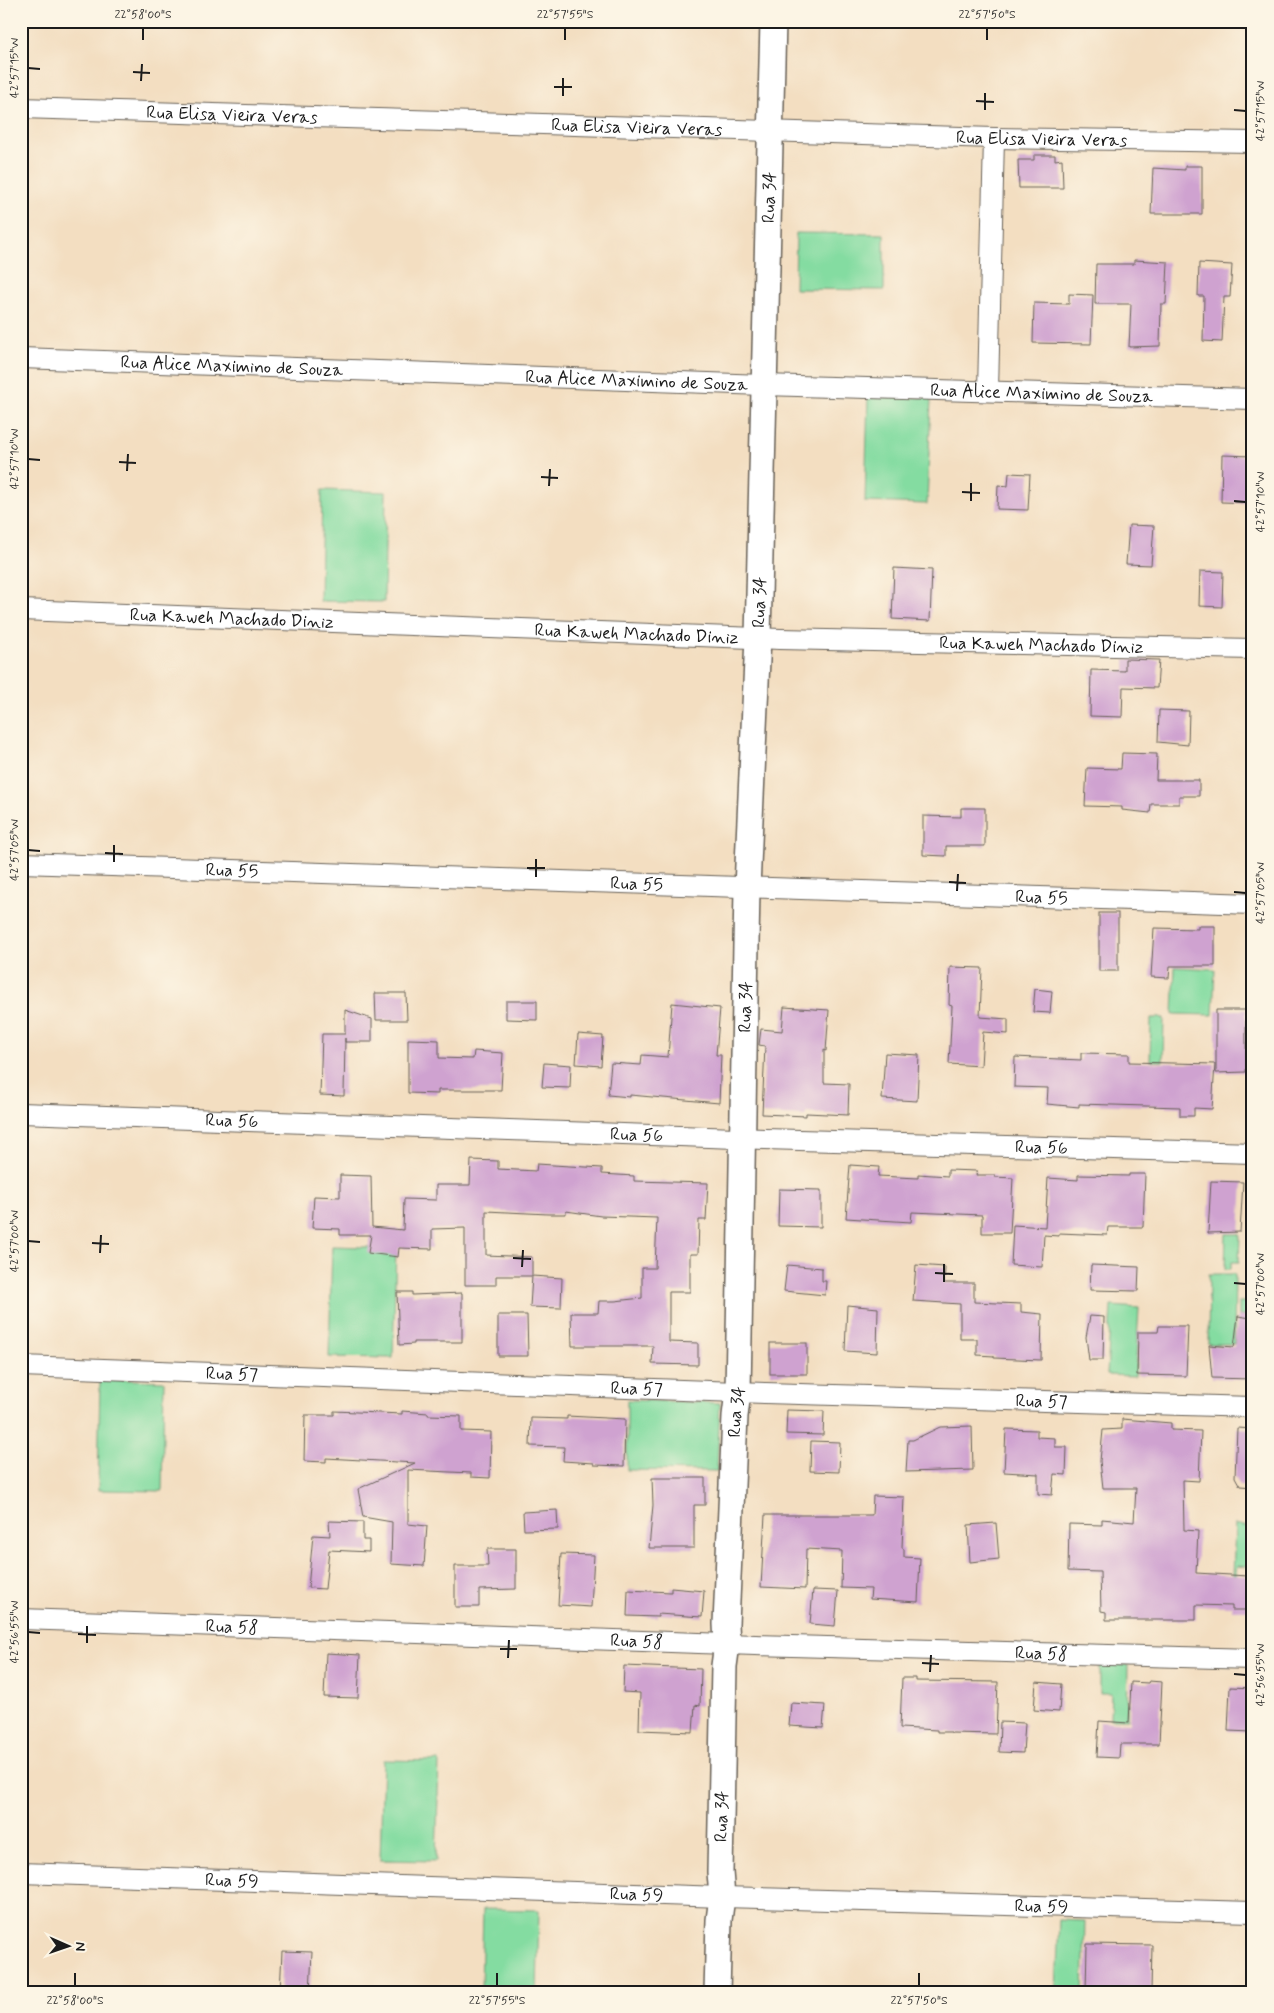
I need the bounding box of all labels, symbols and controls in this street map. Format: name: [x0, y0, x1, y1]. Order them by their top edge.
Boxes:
text: 22°58'00"S: [114, 7, 172, 23]
text: 22°57'55"S: [537, 7, 594, 23]
text: 22°57'50"S: [958, 7, 1016, 23]
text: 42°57'15"W: [7, 38, 23, 98]
text: 42°57'15"W: [1253, 81, 1269, 141]
street label: Rua Elisa Vieira Veras: [146, 101, 318, 130]
street label: Rua Elisa Vieira Veras: [551, 113, 723, 143]
street label: Rua Elisa Vieira Veras: [955, 126, 1127, 153]
street label: Rua 34: [757, 171, 782, 223]
street label: Rua Alice Maximino de Souza: [120, 351, 344, 383]
street label: Rua Alice Maximino de Souza: [525, 365, 748, 397]
street label: Rua Alice Maximino de Souza: [930, 379, 1153, 409]
text: 42°57'10"W: [7, 429, 23, 489]
text: 42°57'10"W: [1253, 472, 1269, 532]
street label: Rua 34: [747, 576, 772, 628]
street label: Rua Kaweh Machado Diniz: [129, 603, 334, 635]
street label: Rua Kaweh Machado Diniz: [534, 619, 739, 650]
street label: Rua Kaweh Machado Diniz: [939, 631, 1144, 660]
text: 42°57'05"W: [7, 819, 23, 881]
street label: Rua 55: [205, 858, 259, 884]
text: 42°57'05"W: [1253, 862, 1269, 924]
street label: Rua 55: [610, 872, 663, 897]
street label: Rua 55: [1015, 885, 1068, 911]
street label: Rua 34: [733, 981, 758, 1033]
street label: Rua 56: [205, 1108, 259, 1134]
street label: Rua 56: [610, 1123, 664, 1148]
street label: Rua 56: [1015, 1135, 1068, 1161]
text: 42°57'00"W: [7, 1210, 23, 1272]
text: 42°57'00"W: [1253, 1253, 1269, 1315]
street label: Rua 57: [205, 1362, 258, 1388]
street label: Rua 57: [610, 1376, 663, 1402]
street label: Rua 34: [723, 1386, 751, 1438]
street label: Rua 57: [1015, 1389, 1068, 1415]
text: 42°56'55"W: [7, 1601, 23, 1663]
street label: Rua 58: [205, 1615, 259, 1640]
street label: Rua 58: [610, 1629, 663, 1655]
street label: Rua 58: [1015, 1641, 1068, 1667]
text: 42°56'55"W: [1253, 1644, 1269, 1706]
street label: Rua 34: [710, 1790, 735, 1842]
street label: Rua 59: [205, 1868, 259, 1894]
street label: Rua 59: [609, 1882, 664, 1908]
street label: Rua 59: [1014, 1894, 1069, 1920]
north arrow: [42, 1920, 92, 1970]
text: N: [71, 1941, 89, 1951]
text: 22°58'00"S: [46, 1993, 104, 2009]
text: 22°57'55"S: [469, 1993, 526, 2009]
text: 22°57'50"S: [890, 1993, 948, 2009]

